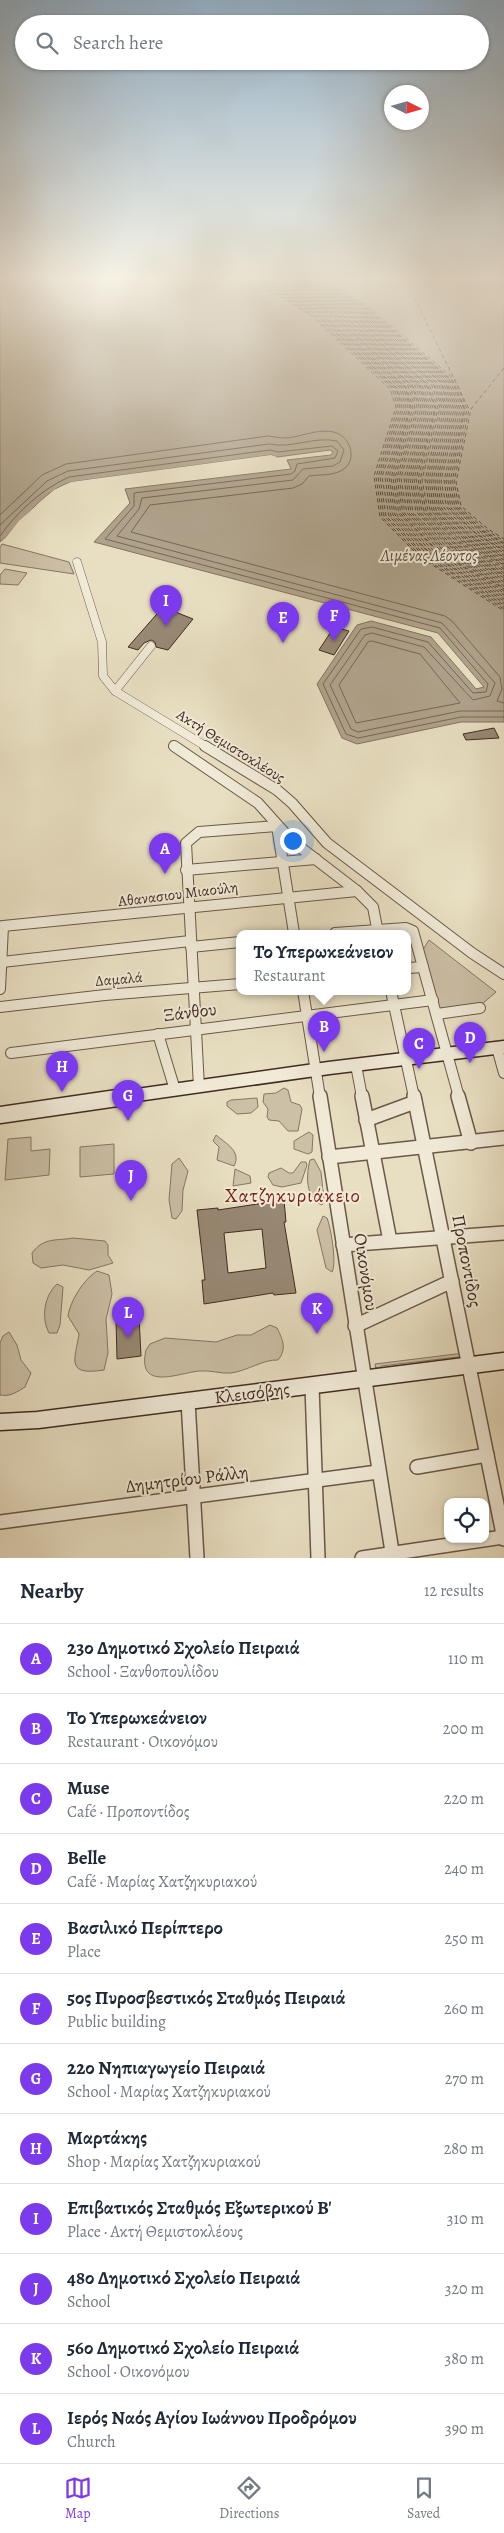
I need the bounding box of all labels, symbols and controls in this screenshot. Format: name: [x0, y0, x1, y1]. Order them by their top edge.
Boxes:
search box: [15, 15, 489, 70]
icon: search: [33, 29, 61, 57]
text: Search here: [73, 30, 163, 56]
north arrow: [384, 85, 429, 130]
water label: Λιμένας Λέοντος: [380, 545, 477, 567]
pin: I: [150, 585, 182, 626]
pin: F: [318, 600, 350, 641]
pin: E: [267, 602, 299, 643]
street label: Ακτή Θεμιστοκλέους: [172, 704, 289, 787]
your location: [280, 828, 306, 854]
pin: A: [149, 833, 181, 874]
street label: Αθανασιου Μιαούλη: [116, 877, 239, 911]
popup: [236, 930, 411, 995]
text: Το Υπερωκεάνειον: [254, 939, 393, 965]
text: Restaurant: [254, 965, 325, 987]
street label: Δαμαλά: [95, 967, 143, 991]
street label: Ξάνθου: [162, 997, 218, 1027]
pin: B: [308, 1011, 340, 1052]
pin: D: [454, 1022, 486, 1063]
pin: C: [403, 1028, 435, 1069]
pin: H: [46, 1051, 78, 1092]
pin: G: [112, 1080, 144, 1121]
pin: J: [115, 1160, 147, 1201]
district label: Χατζηκυριάκειο: [225, 1183, 361, 1209]
street label: Προποντίδος: [446, 1213, 488, 1309]
street label: Οικονόμου: [348, 1231, 384, 1313]
pin: K: [301, 1293, 333, 1334]
pin: L: [112, 1297, 144, 1338]
street label: Κλεισόβης: [213, 1376, 291, 1410]
street label: Δημητρίου Ράλλη: [124, 1460, 250, 1498]
map controls: [444, 1498, 489, 1543]
button: locate: [444, 1498, 489, 1543]
text: Nearby: [20, 1577, 83, 1605]
text: 12 results: [424, 1580, 484, 1602]
text: 23ο Δημοτικό Σχολείο Πειραιά: [67, 1635, 300, 1661]
text: A: [31, 1648, 41, 1670]
text: 110 m: [448, 1648, 484, 1670]
text: School · Ξανθοπουλίδου: [67, 1661, 219, 1683]
text: Το Υπερωκεάνειον: [67, 1705, 207, 1731]
text: B: [31, 1718, 41, 1740]
text: 200 m: [443, 1718, 484, 1740]
text: Restaurant · Οικονόμου: [67, 1731, 218, 1753]
text: Muse: [67, 1775, 110, 1801]
text: C: [31, 1788, 41, 1810]
text: 220 m: [444, 1788, 484, 1810]
text: Café · Προποντίδος: [67, 1801, 190, 1823]
text: Belle: [67, 1845, 106, 1871]
text: D: [30, 1858, 42, 1880]
text: 240 m: [444, 1858, 484, 1880]
text: Café · Μαρίας Χατζηκυριακού: [67, 1871, 257, 1893]
text: Βασιλικό Περίπτερο: [67, 1915, 223, 1941]
text: E: [31, 1928, 41, 1950]
text: 250 m: [445, 1928, 484, 1950]
text: Place: [67, 1941, 101, 1963]
text: 5ος Πυροσβεστικός Σταθμός Πειραιά: [67, 1985, 346, 2011]
text: F: [32, 1998, 40, 2020]
text: 260 m: [444, 1998, 484, 2020]
text: Public building: [67, 2011, 166, 2033]
text: 22ο Νηπιαγωγείο Πειραιά: [67, 2055, 265, 2081]
text: G: [31, 2068, 41, 2090]
text: 270 m: [445, 2068, 484, 2090]
text: School · Μαρίας Χατζηκυριακού: [67, 2081, 271, 2103]
text: Μαρτάκης: [67, 2125, 147, 2151]
text: H: [30, 2138, 42, 2160]
text: 280 m: [444, 2138, 484, 2160]
text: Shop · Μαρίας Χατζηκυριακού: [67, 2151, 261, 2173]
text: Επιβατικός Σταθμός Εξωτερικού Β': [67, 2195, 332, 2221]
text: I: [33, 2208, 39, 2230]
text: 310 m: [447, 2208, 484, 2230]
text: Place · Ακτή Θεμιστοκλέους: [67, 2221, 243, 2243]
text: 48ο Δημοτικό Σχολείο Πειραιά: [67, 2265, 300, 2291]
text: J: [33, 2278, 39, 2300]
text: 320 m: [445, 2278, 484, 2300]
text: School: [67, 2291, 110, 2313]
text: 56ο Δημοτικό Σχολείο Πειραιά: [67, 2335, 299, 2361]
text: K: [31, 2348, 41, 2370]
text: 380 m: [445, 2348, 484, 2370]
text: School · Οικονόμου: [67, 2361, 190, 2383]
text: Ιερός Ναός Αγίου Ιωάννου Προδρόμου: [67, 2405, 357, 2431]
text: L: [32, 2418, 40, 2440]
text: 390 m: [445, 2418, 484, 2440]
text: Church: [67, 2431, 116, 2453]
tab: Map: [64, 2474, 92, 2523]
tab: Directions: [219, 2474, 279, 2523]
tab: Saved: [407, 2474, 440, 2523]

